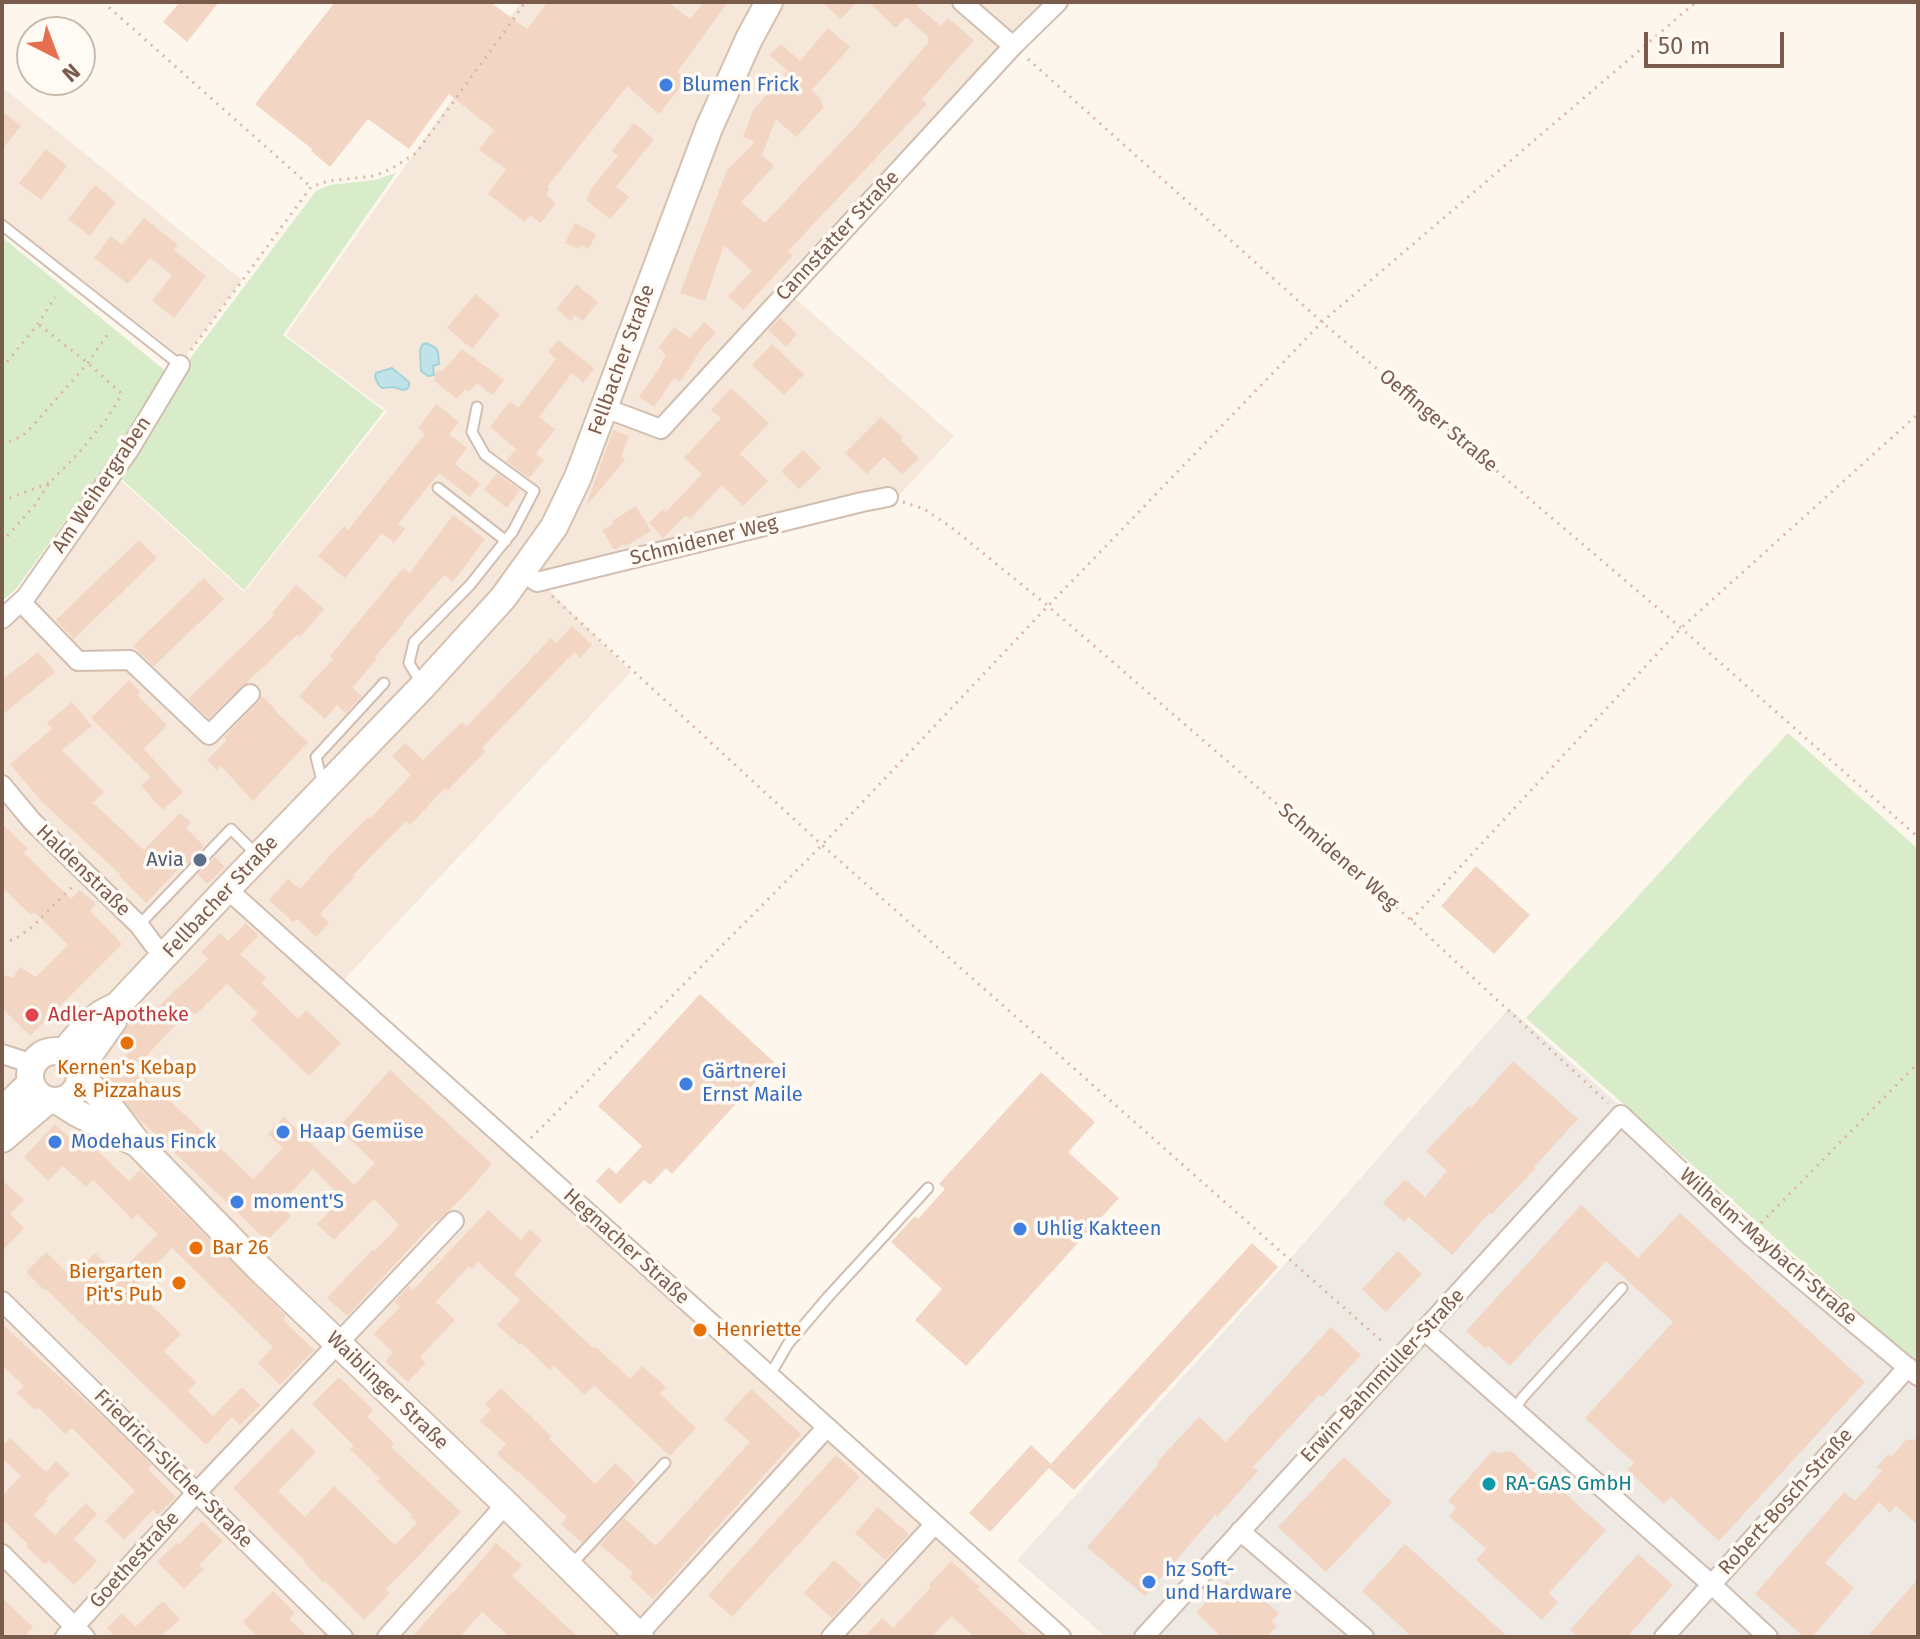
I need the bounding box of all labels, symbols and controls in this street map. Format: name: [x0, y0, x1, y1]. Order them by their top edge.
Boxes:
north arrow: [16, 16, 96, 96]
scale bar: [1648, 16, 1788, 66]
text: 50 m: [1658, 32, 1710, 60]
text: N: [57, 58, 86, 88]
place label: Blumen Frick: [682, 73, 799, 97]
marker: Blumen Frick: [657, 76, 675, 94]
street label: Cannstatter Straße: [771, 166, 905, 306]
street label: Fellbacher Straße: [584, 282, 660, 438]
street label: Oeffinger Straße: [1374, 364, 1502, 478]
street label: Am Weihergraben: [47, 412, 157, 558]
street label: Schmidener Weg: [628, 511, 780, 571]
street label: Schmidener Weg: [1273, 798, 1403, 916]
street label: Haldenstraße: [31, 820, 135, 922]
street label: Fellbacher Straße: [158, 831, 284, 963]
place label: Avia: [146, 848, 184, 872]
marker: Avia: [191, 851, 209, 869]
place label: Adler-Apotheke: [48, 1003, 189, 1027]
marker: Adler-Apotheke: [23, 1006, 41, 1024]
marker: Kernen's Kebap & Pizzahaus: [118, 1034, 136, 1052]
place label: Kernen's Kebap & Pizzahaus: [57, 1056, 197, 1103]
place label: Gärtnerei Ernst Maile: [702, 1060, 803, 1107]
marker: Gärtnerei Ernst Maile: [677, 1075, 695, 1093]
place label: Haap Gemüse: [299, 1120, 424, 1144]
marker: Haap Gemüse: [274, 1123, 292, 1141]
place label: Modehaus Finck: [71, 1130, 216, 1154]
marker: Modehaus Finck: [46, 1133, 64, 1151]
street label: Wilhelm-Maybach-Straße: [1674, 1163, 1862, 1331]
street label: Hegnacher Straße: [558, 1184, 694, 1310]
place label: moment'S: [253, 1190, 344, 1214]
marker: moment'S: [228, 1193, 246, 1211]
place label: Uhlig Kakteen: [1036, 1217, 1161, 1241]
marker: Uhlig Kakteen: [1011, 1220, 1029, 1238]
place label: Bar 26: [212, 1236, 269, 1260]
marker: Bar 26: [187, 1239, 205, 1257]
place label: Biergarten Pit's Pub: [69, 1260, 163, 1307]
marker: Biergarten Pit's Pub: [170, 1274, 188, 1292]
street label: Erwin-Bahnmüller-Straße: [1296, 1284, 1470, 1468]
place label: Henriette: [716, 1318, 802, 1342]
marker: Henriette: [691, 1321, 709, 1339]
street label: Waiblinger Straße: [321, 1327, 453, 1455]
street label: Friedrich-Silcher-Straße: [89, 1385, 257, 1553]
street label: Robert-Bosch-Straße: [1714, 1424, 1858, 1580]
place label: RA-GAS GmbH: [1505, 1472, 1632, 1496]
marker: RA-GAS GmbH: [1480, 1475, 1498, 1493]
street label: Goethestraße: [85, 1507, 185, 1613]
place label: hz Soft- und Hardware: [1165, 1558, 1292, 1605]
marker: hz Soft- und Hardware: [1140, 1573, 1158, 1591]

